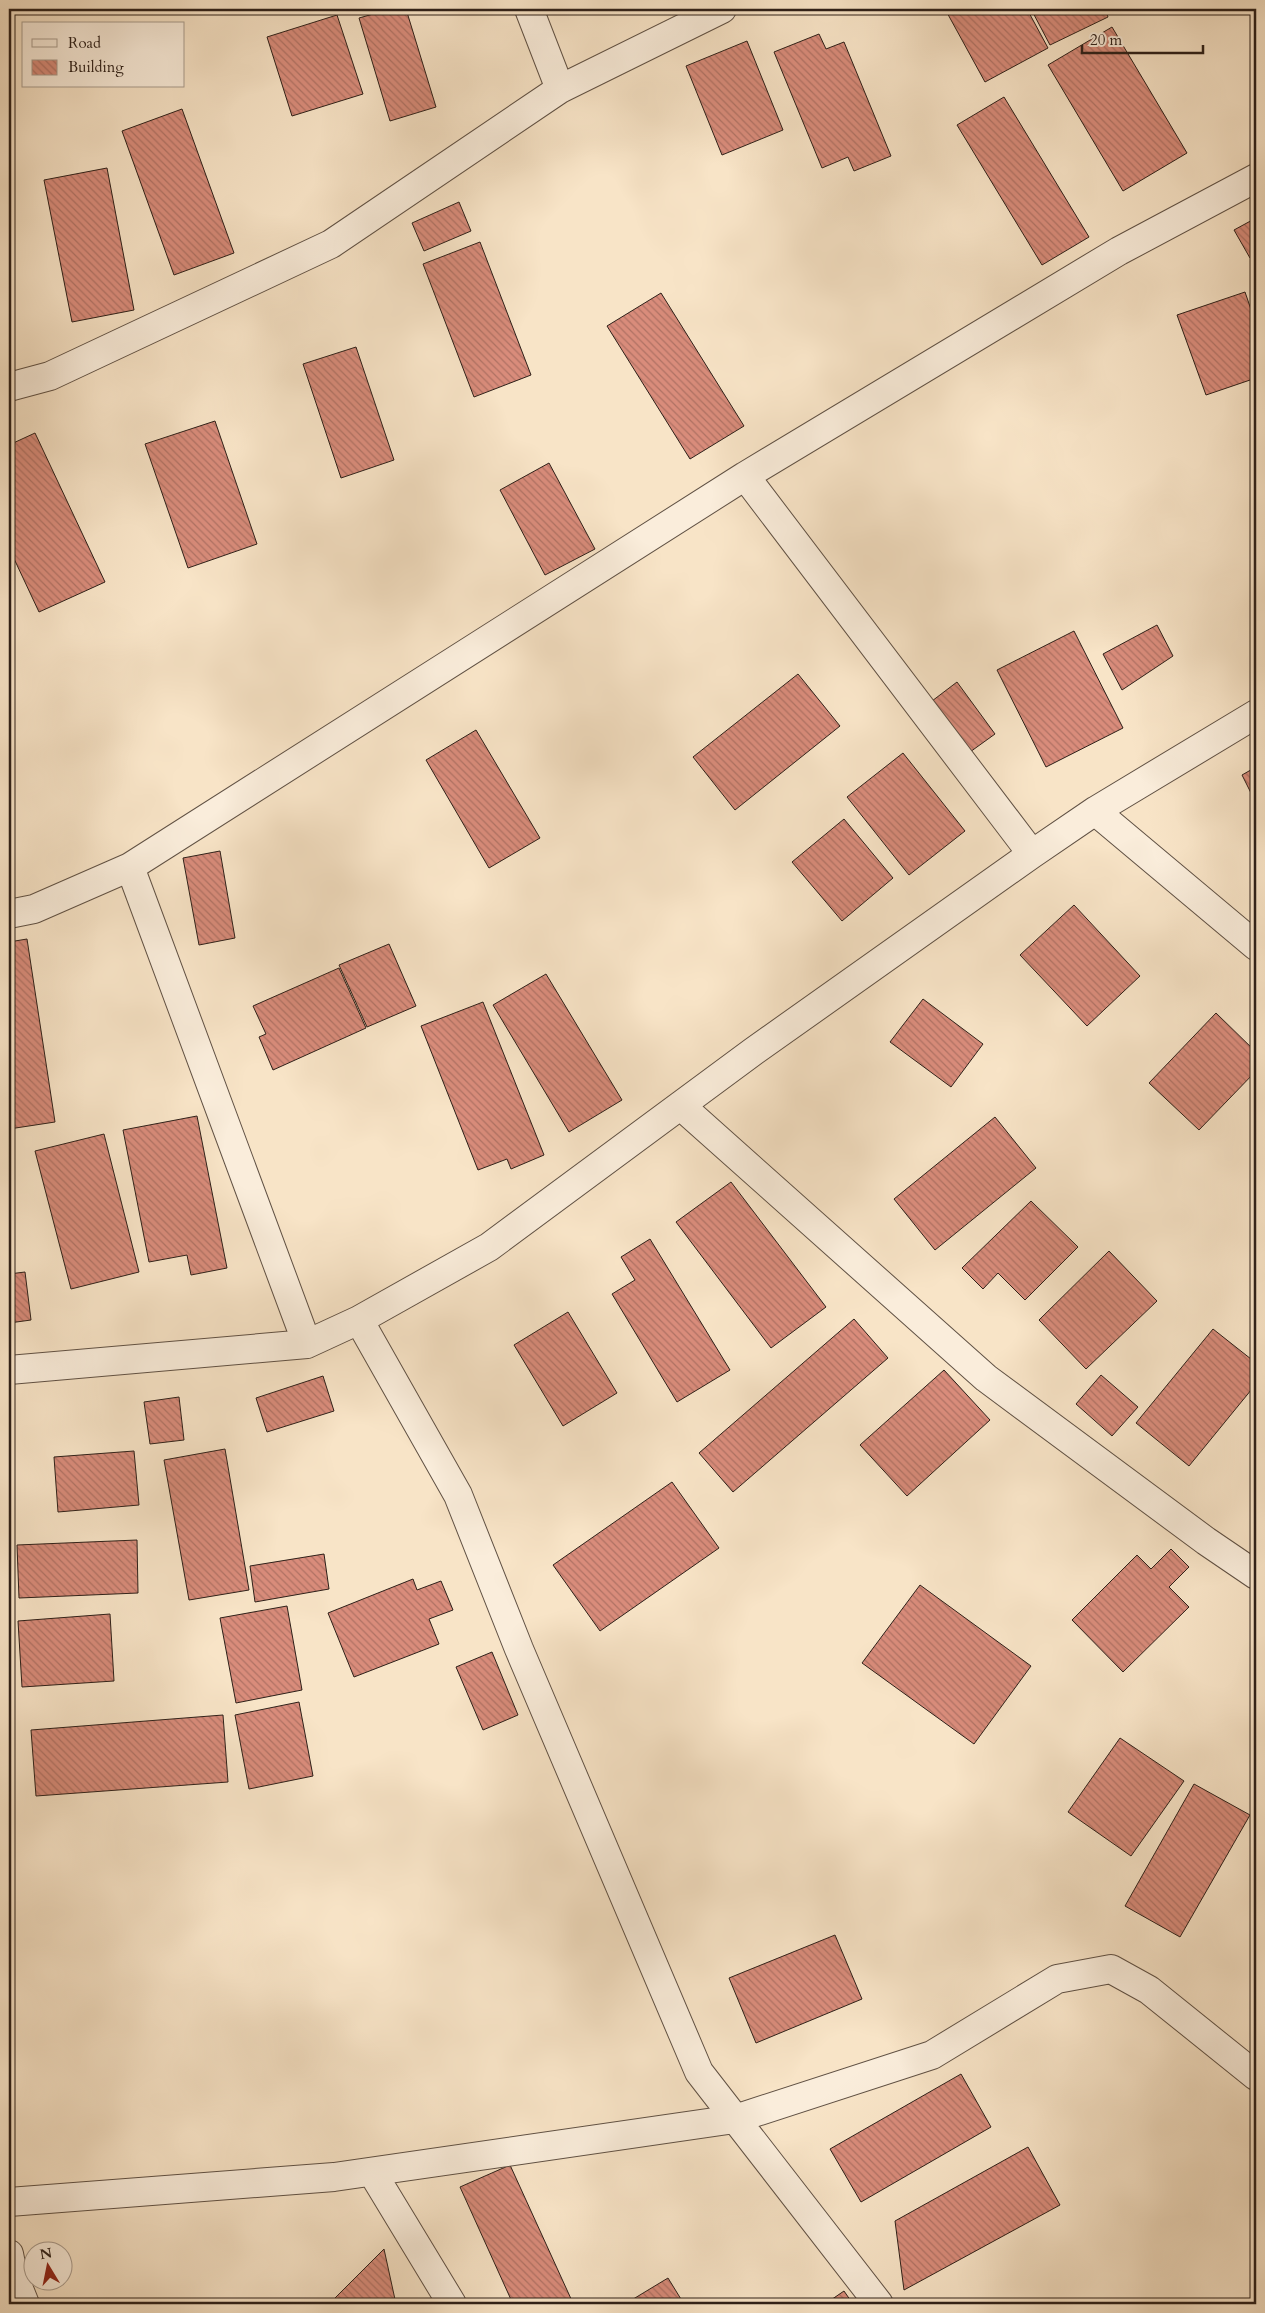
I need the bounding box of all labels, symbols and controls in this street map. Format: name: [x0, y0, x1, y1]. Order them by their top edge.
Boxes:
legend: [22, 22, 185, 88]
scale bar: [1082, 22, 1204, 54]
text: 20 m: [1090, 30, 1122, 50]
text: Road: [68, 33, 101, 53]
text: Building: [68, 57, 124, 77]
north arrow: [22, 2240, 72, 2290]
text: N: [38, 2243, 53, 2264]

